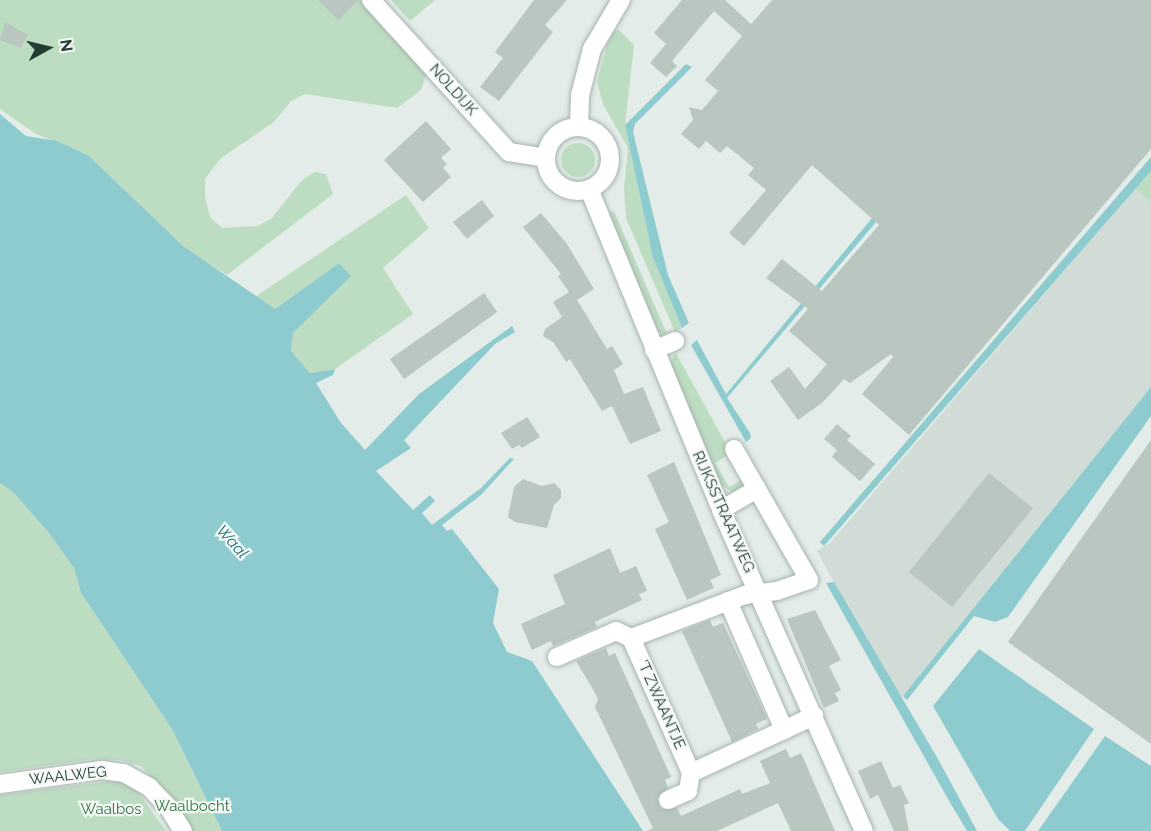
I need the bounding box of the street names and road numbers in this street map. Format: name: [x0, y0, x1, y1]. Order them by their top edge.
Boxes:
street label: NOLDIJK: [425, 61, 481, 119]
street label: RIJKSSTRAATWEG: [688, 448, 758, 576]
street label: 'T ZWAANTJE: [633, 657, 689, 753]
street label: WAALWEG: [28, 763, 108, 789]

